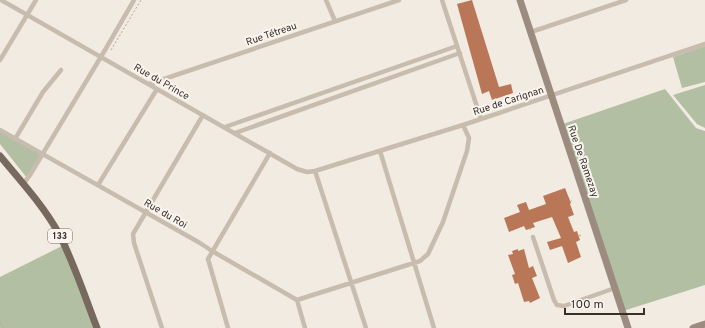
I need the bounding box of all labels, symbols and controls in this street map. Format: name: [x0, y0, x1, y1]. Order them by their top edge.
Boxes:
street label: Rue Tétreau: [244, 20, 299, 49]
street label: Rue du Prince: [131, 61, 191, 104]
street label: Rue de Carignan: [471, 84, 546, 119]
street label: Rue De Ramezay: [564, 124, 601, 199]
street label: Rue du Roi: [141, 197, 189, 232]
road number: 133: [48, 229, 72, 243]
scale bar: [565, 290, 644, 316]
text: 100 m: [571, 297, 604, 313]

